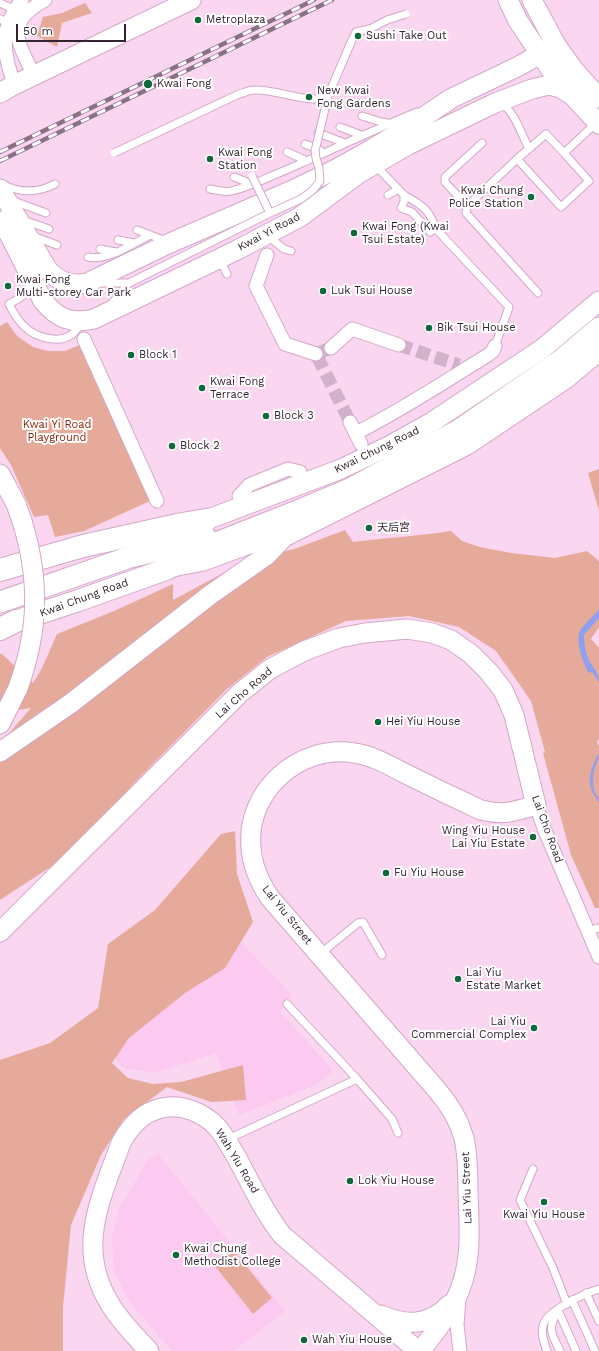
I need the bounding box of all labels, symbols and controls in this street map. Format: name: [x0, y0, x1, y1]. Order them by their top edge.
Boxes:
place label: Metroplaza: [206, 13, 266, 27]
marker: Metroplaza: [193, 15, 203, 25]
scale bar: [18, 16, 128, 42]
text: 50 m: [23, 24, 53, 38]
place label: Sushi Take Out: [366, 29, 447, 43]
marker: Sushi Take Out: [353, 31, 363, 41]
place label: Kwai Fong: [157, 77, 211, 91]
marker: Kwai Fong: [142, 78, 154, 90]
place label: New Kwai Fong Gardens: [317, 84, 390, 110]
marker: New Kwai Fong Gardens: [304, 92, 314, 102]
place label: Kwai Fong Station: [218, 146, 272, 172]
marker: Kwai Fong Station: [205, 154, 215, 164]
place label: Kwai Chung Police Station: [449, 184, 523, 210]
marker: Kwai Chung Police Station: [526, 192, 536, 202]
street label: Kwai Yi Road: [236, 210, 302, 254]
place label: Kwai Fong (Kwai Tsui Estate): [362, 220, 449, 246]
marker: Kwai Fong (Kwai Tsui Estate): [349, 228, 359, 238]
place label: Kwai Fong Multi-storey Car Park: [16, 273, 131, 299]
marker: Kwai Fong Multi-storey Car Park: [3, 281, 13, 291]
place label: Luk Tsui House: [331, 284, 413, 298]
marker: Luk Tsui House: [318, 286, 328, 296]
place label: Bik Tsui House: [437, 321, 515, 335]
marker: Bik Tsui House: [424, 323, 434, 333]
place label: Block 1: [139, 348, 177, 362]
marker: Block 1: [126, 350, 136, 360]
place label: Kwai Fong Terrace: [210, 375, 264, 401]
marker: Kwai Fong Terrace: [197, 383, 207, 393]
place label: Block 3: [274, 409, 314, 423]
marker: Block 3: [261, 411, 271, 421]
park label: Kwai Yi Road Playground: [23, 418, 91, 444]
street label: Kwai Chung Road: [332, 424, 422, 476]
place label: Block 2: [180, 439, 220, 453]
marker: Block 2: [167, 441, 177, 451]
place label: 天后宮: [377, 521, 410, 535]
marker: 天后宮: [364, 523, 374, 533]
street label: Kwai Chung Road: [38, 576, 130, 620]
street label: Lai Cho Road: [213, 665, 275, 721]
place label: Hei Yiu House: [386, 715, 460, 729]
marker: Hei Yiu House: [373, 717, 383, 727]
street label: Lai Cho Road: [529, 793, 565, 865]
place label: Wing Yiu House Lai Yiu Estate: [442, 824, 525, 850]
marker: Wing Yiu House Lai Yiu Estate: [528, 832, 538, 842]
place label: Fu Yiu House: [394, 866, 464, 880]
marker: Fu Yiu House: [381, 868, 391, 878]
street label: Lai Yiu Street: [259, 883, 315, 947]
place label: Lai Yiu Estate Market: [466, 966, 541, 992]
marker: Lai Yiu Estate Market: [453, 974, 463, 984]
place label: Lai Yiu Commercial Complex: [411, 1015, 526, 1041]
marker: Lai Yiu Commercial Complex: [529, 1023, 539, 1033]
street label: Wah Yiu Road: [212, 1126, 262, 1196]
street label: Lai Yiu Street: [459, 1152, 475, 1224]
place label: Lok Yiu House: [358, 1174, 434, 1188]
marker: Lok Yiu House: [345, 1176, 355, 1186]
marker: Kwai Yiu House: [539, 1197, 549, 1207]
place label: Kwai Yiu House: [503, 1208, 585, 1222]
place label: Kwai Chung Methodist College: [184, 1242, 281, 1268]
marker: Kwai Chung Methodist College: [171, 1250, 181, 1260]
place label: Wah Yiu House: [312, 1333, 392, 1347]
marker: Wah Yiu House: [299, 1335, 309, 1345]

